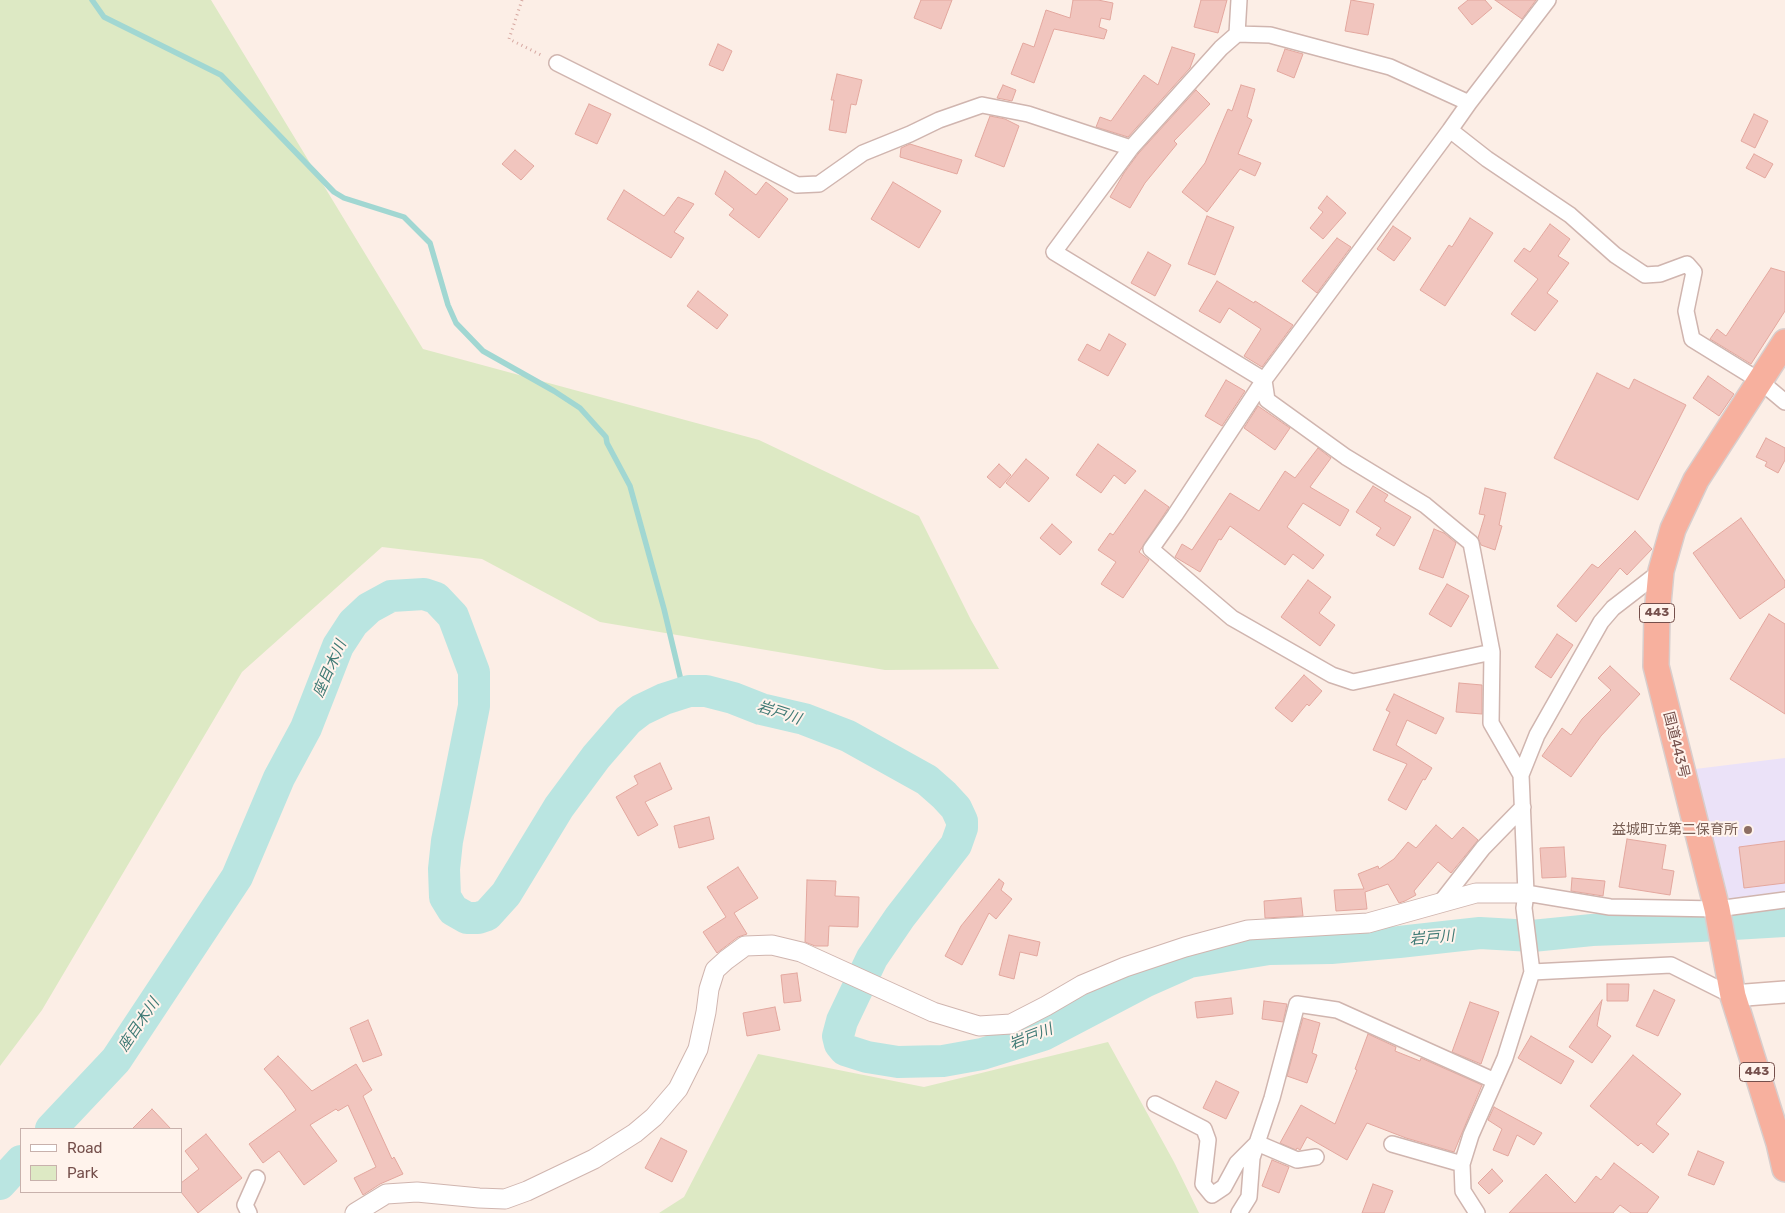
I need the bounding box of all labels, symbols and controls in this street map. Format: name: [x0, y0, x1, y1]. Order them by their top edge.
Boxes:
road number: 443: [1640, 604, 1674, 622]
water label: 座目木川: [310, 638, 350, 700]
water label: 岩戸川: [755, 697, 803, 729]
street label: 国道443号: [1660, 710, 1692, 780]
place label: 益城町立第二保育所: [1612, 822, 1738, 838]
marker: 益城町立第二保育所: [1742, 824, 1754, 836]
water label: 岩戸川: [1409, 927, 1455, 949]
water label: 座目木川: [115, 995, 163, 1055]
water label: 岩戸川: [1007, 1021, 1055, 1053]
road number: 443: [1740, 1062, 1774, 1082]
legend: [20, 1128, 182, 1193]
text: Road: [67, 1139, 103, 1157]
text: Park: [67, 1164, 98, 1182]

